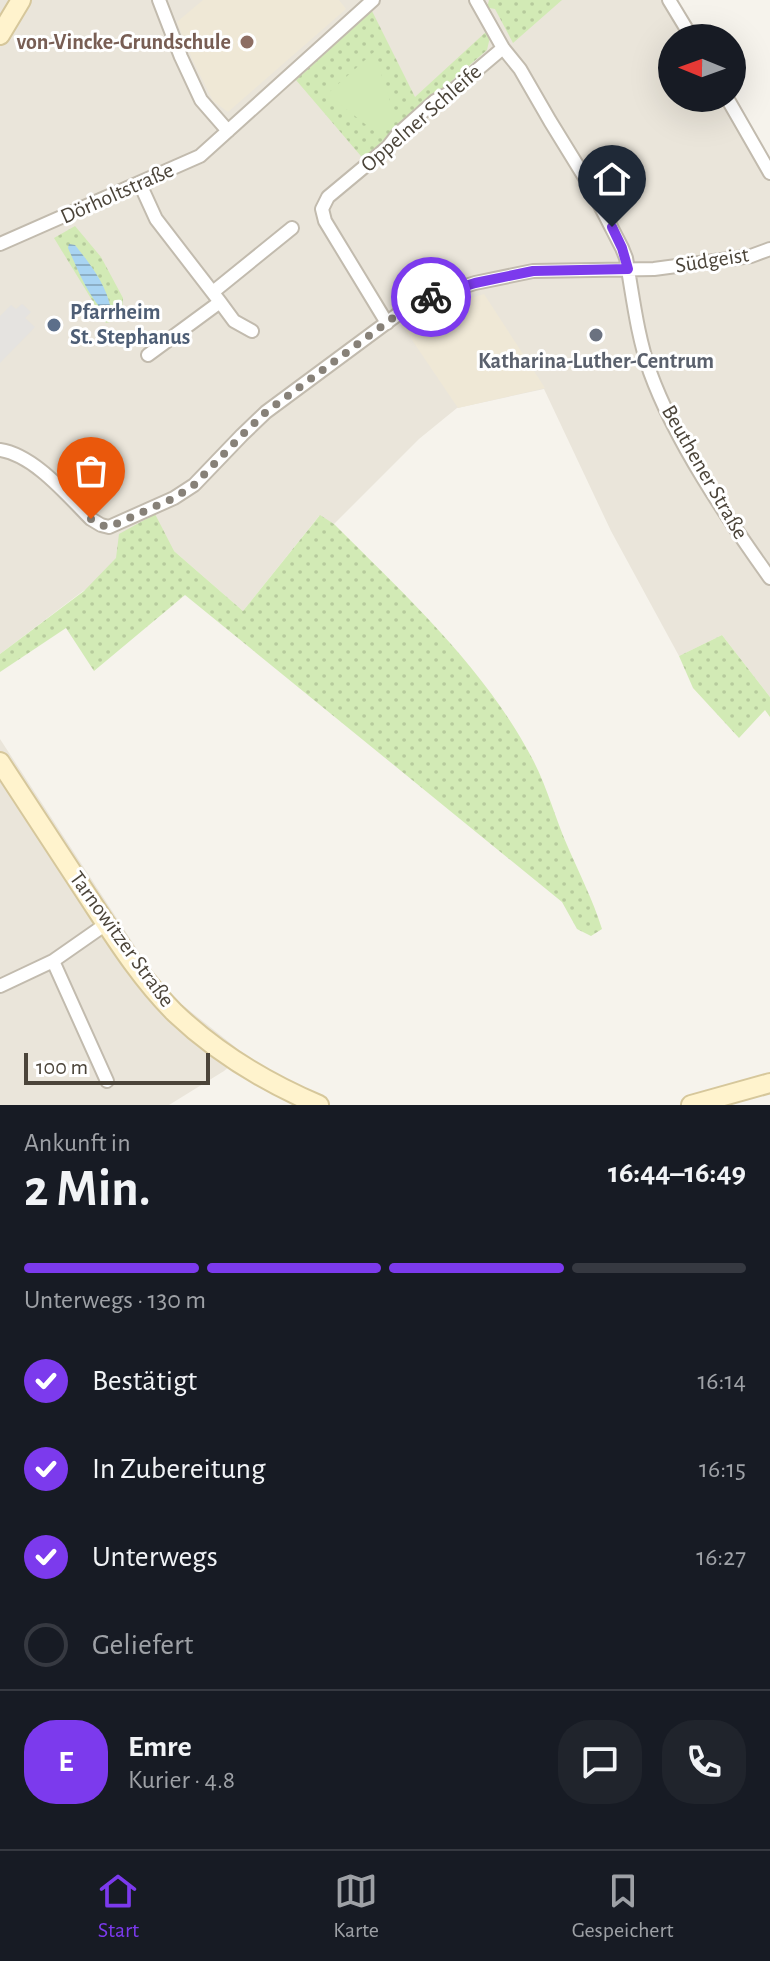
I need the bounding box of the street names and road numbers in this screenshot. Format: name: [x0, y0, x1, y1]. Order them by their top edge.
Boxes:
street label: Oppelner Schleife: [357, 60, 485, 176]
street label: Dörholtstraße: [57, 158, 177, 228]
street label: Südgeist: [674, 243, 750, 277]
street label: Beuthener Straße: [658, 401, 752, 543]
street label: Tarnowitzer Straße: [66, 867, 178, 1011]

